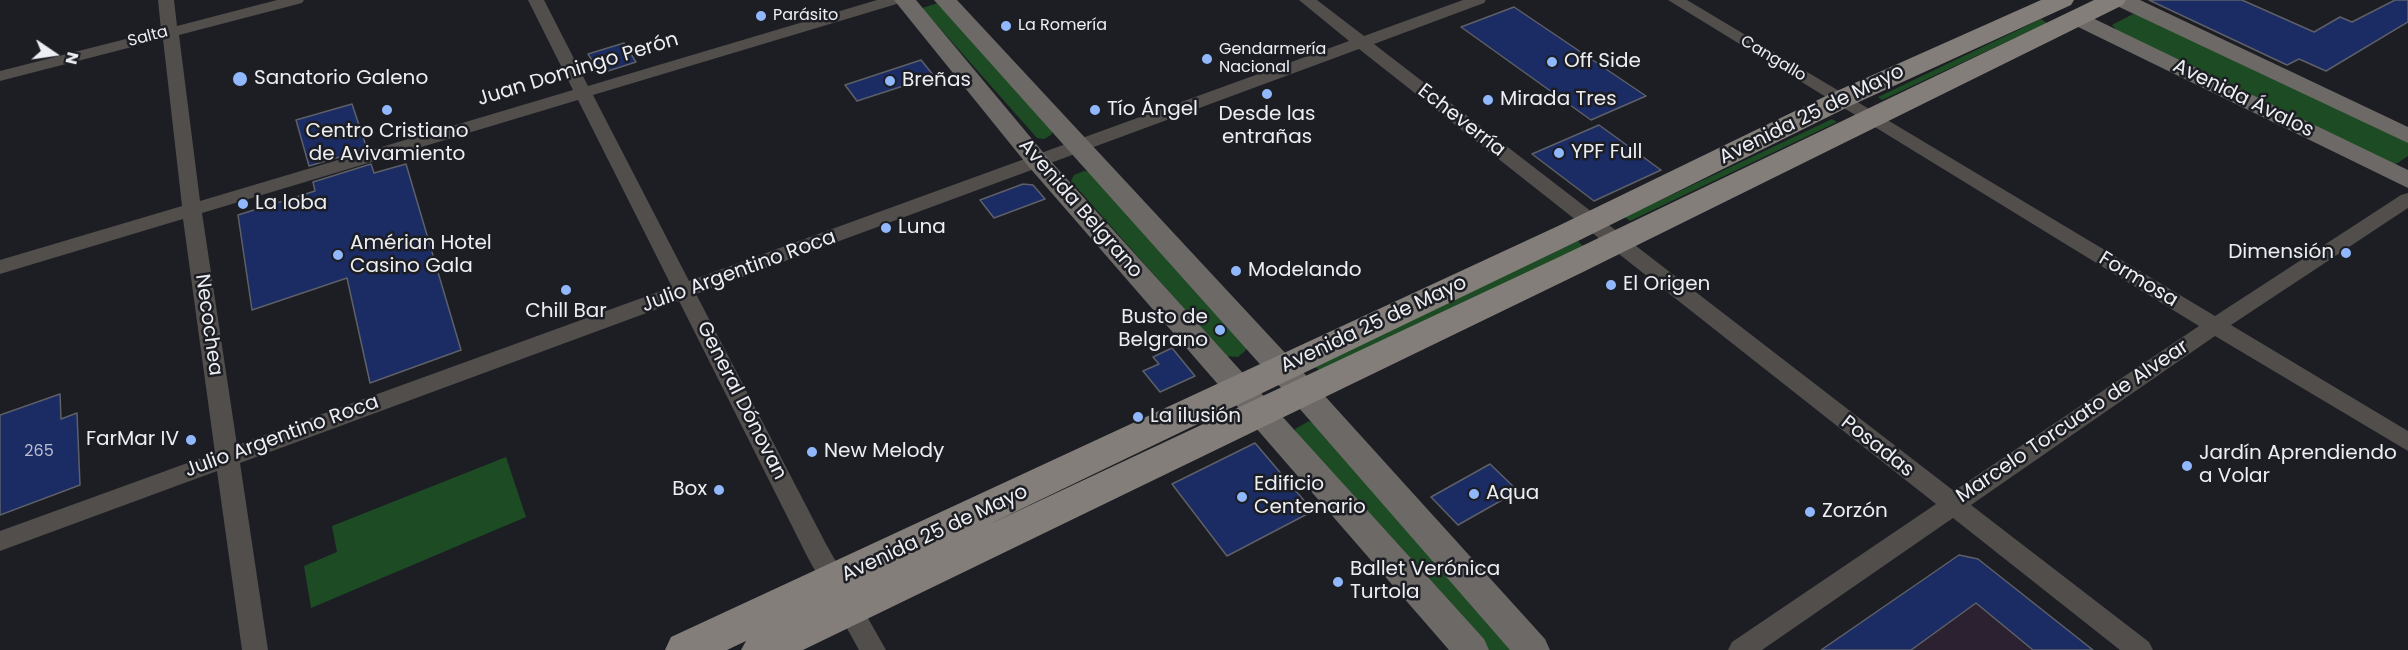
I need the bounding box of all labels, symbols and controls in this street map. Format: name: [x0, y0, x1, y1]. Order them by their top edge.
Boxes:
place label: Parásito: [773, 6, 838, 26]
marker: Parásito: [754, 9, 768, 23]
place label: La Romería: [1018, 16, 1107, 36]
marker: La Romería: [999, 19, 1013, 33]
street label: Salta: [126, 22, 170, 52]
north arrow: [24, 24, 84, 84]
street label: Juan Domingo Perón: [475, 28, 681, 112]
street label: Cangallo: [1737, 32, 1809, 86]
place label: Gendarmería Nacional: [1219, 40, 1326, 78]
text: N: [59, 50, 85, 67]
place label: Off Side: [1564, 50, 1641, 74]
marker: Gendarmería Nacional: [1200, 52, 1214, 66]
marker: Off Side: [1545, 55, 1559, 69]
street label: Avenida Ávalos: [2169, 55, 2317, 143]
street label: Avenida 25 de Mayo: [1716, 60, 1908, 170]
place label: Sanatorio Galeno: [254, 67, 428, 91]
place label: Breñas: [902, 69, 971, 93]
marker: Sanatorio Galeno: [231, 70, 249, 88]
marker: Breñas: [883, 74, 897, 88]
street label: Echeverría: [1412, 79, 1510, 163]
marker: Desde las entrañas: [1260, 87, 1274, 101]
place label: Mirada Tres: [1500, 88, 1617, 112]
marker: Mirada Tres: [1481, 93, 1495, 107]
place label: Tío Ángel: [1107, 98, 1198, 122]
marker: Centro Cristiano de Avivamiento: [380, 103, 394, 117]
marker: Tío Ángel: [1088, 103, 1102, 117]
place label: Desde las entrañas: [1218, 103, 1316, 150]
place label: Centro Cristiano de Avivamiento: [305, 120, 469, 167]
street label: Avenida Belgrano: [1013, 134, 1147, 284]
place label: YPF Full: [1571, 141, 1642, 165]
marker: YPF Full: [1552, 146, 1566, 160]
place label: La loba: [255, 192, 327, 216]
marker: La loba: [236, 197, 250, 211]
place label: Luna: [898, 216, 946, 240]
marker: Luna: [879, 221, 893, 235]
street label: Julio Argentino Roca: [639, 226, 839, 318]
place label: Amérian Hotel Casino Gala: [350, 232, 492, 279]
place label: Dimensión: [2228, 241, 2334, 265]
marker: Dimensión: [2339, 246, 2353, 260]
street label: Formosa: [2094, 247, 2182, 313]
marker: Amérian Hotel Casino Gala: [331, 248, 345, 262]
place label: Modelando: [1248, 259, 1361, 283]
marker: Modelando: [1229, 264, 1243, 278]
street label: Avenida 25 de Mayo: [1277, 271, 1471, 379]
street label: Necochea: [189, 273, 227, 377]
place label: El Origen: [1623, 273, 1710, 297]
marker: El Origen: [1604, 278, 1618, 292]
marker: Chill Bar: [559, 283, 573, 297]
place label: Chill Bar: [525, 300, 607, 324]
place label: Busto de Belgrano: [1118, 306, 1208, 353]
street label: General Dónovan: [691, 318, 791, 484]
marker: Busto de Belgrano: [1213, 323, 1227, 337]
street label: Marcelo Torcuato de Alvear: [1952, 335, 2194, 509]
street label: Julio Argentino Roca: [182, 391, 382, 483]
place label: La ilusión: [1150, 405, 1241, 429]
marker: La ilusión: [1131, 410, 1145, 424]
street label: Posadas: [1836, 411, 1918, 483]
place label: FarMar IV: [86, 428, 179, 452]
marker: FarMar IV: [184, 433, 198, 447]
place label: New Melody: [824, 440, 944, 464]
house number: 265: [24, 442, 54, 462]
place label: Jardín Aprendiendo a Volar: [2199, 442, 2397, 489]
marker: New Melody: [805, 445, 819, 459]
marker: Jardín Aprendiendo a Volar: [2180, 459, 2194, 473]
place label: Edificio Centenario: [1254, 473, 1366, 520]
place label: Box: [672, 478, 707, 502]
street label: Avenida 25 de Mayo: [838, 480, 1032, 588]
place label: Aqua: [1486, 482, 1539, 506]
marker: Box: [712, 483, 726, 497]
marker: Aqua: [1467, 487, 1481, 501]
marker: Edificio Centenario: [1235, 490, 1249, 504]
place label: Zorzón: [1822, 500, 1888, 524]
marker: Zorzón: [1803, 505, 1817, 519]
place label: Ballet Verónica Turtola: [1350, 558, 1500, 605]
marker: Ballet Verónica Turtola: [1331, 575, 1345, 589]

